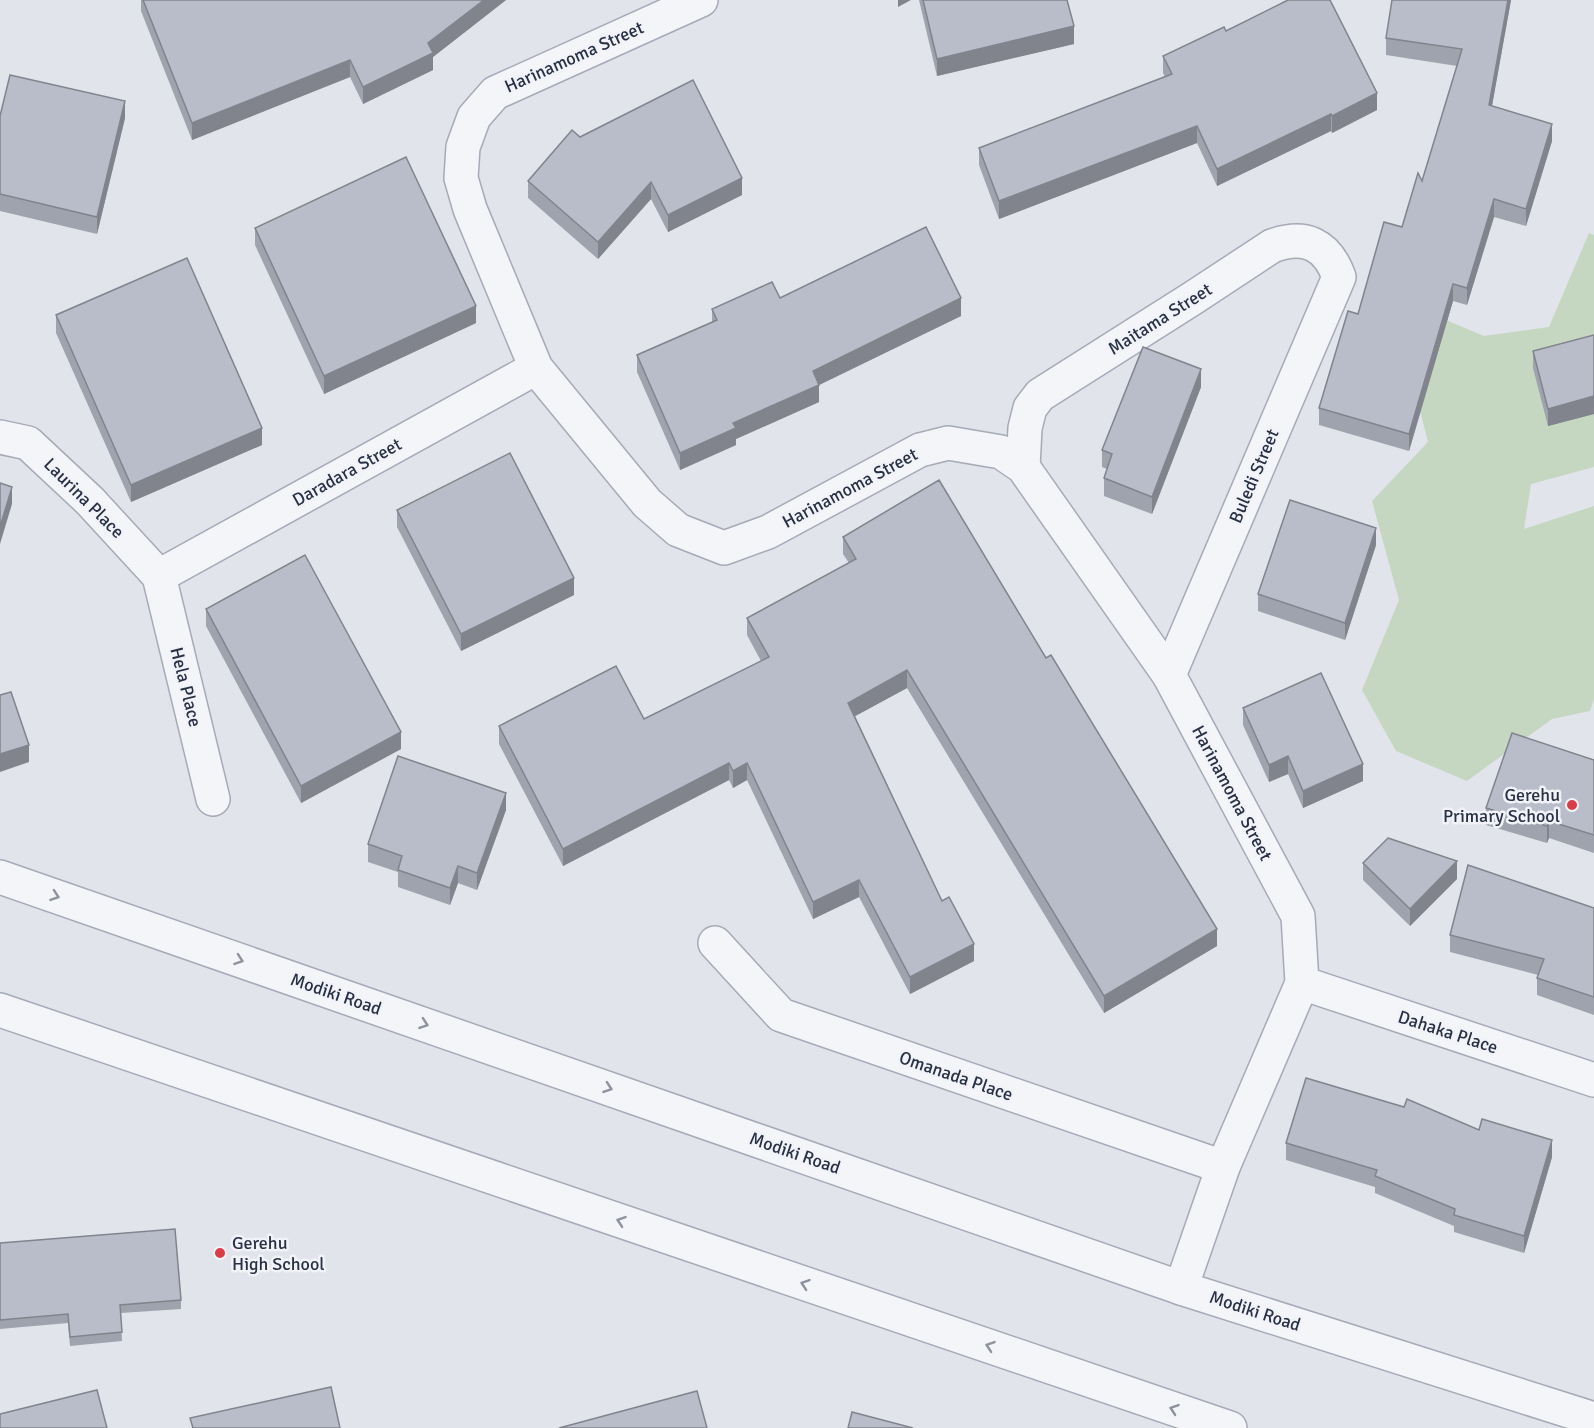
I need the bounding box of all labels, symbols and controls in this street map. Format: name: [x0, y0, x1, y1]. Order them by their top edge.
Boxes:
street label: Harinamoma Street: [501, 16, 647, 98]
street label: Maitama Street: [1104, 278, 1216, 360]
street label: Buledi Street: [1224, 426, 1284, 526]
street label: Daradara Street: [289, 433, 405, 511]
street label: Harinamoma Street: [779, 443, 921, 533]
street label: Laurina Place: [39, 453, 129, 543]
street label: Hela Place: [165, 645, 207, 729]
street label: Harinamoma Street: [1187, 722, 1277, 864]
place label: Gerehu Primary School: [1443, 784, 1560, 827]
marker: Gerehu Primary School: [1565, 798, 1579, 812]
one-way arrow: [49, 888, 60, 901]
one-way arrow: [233, 952, 244, 965]
street label: Modiki Road: [288, 968, 384, 1020]
street label: Dahaka Place: [1395, 1006, 1501, 1058]
one-way arrow: [418, 1017, 428, 1029]
street label: Omanada Place: [896, 1046, 1016, 1106]
one-way arrow: [602, 1081, 613, 1094]
street label: Modiki Road: [747, 1127, 843, 1179]
one-way arrow: [616, 1216, 626, 1228]
place label: Gerehu High School: [232, 1232, 325, 1275]
marker: Gerehu High School: [213, 1246, 227, 1260]
one-way arrow: [800, 1278, 811, 1291]
street label: Modiki Road: [1207, 1286, 1303, 1336]
one-way arrow: [985, 1341, 996, 1354]
one-way arrow: [1169, 1404, 1180, 1417]

